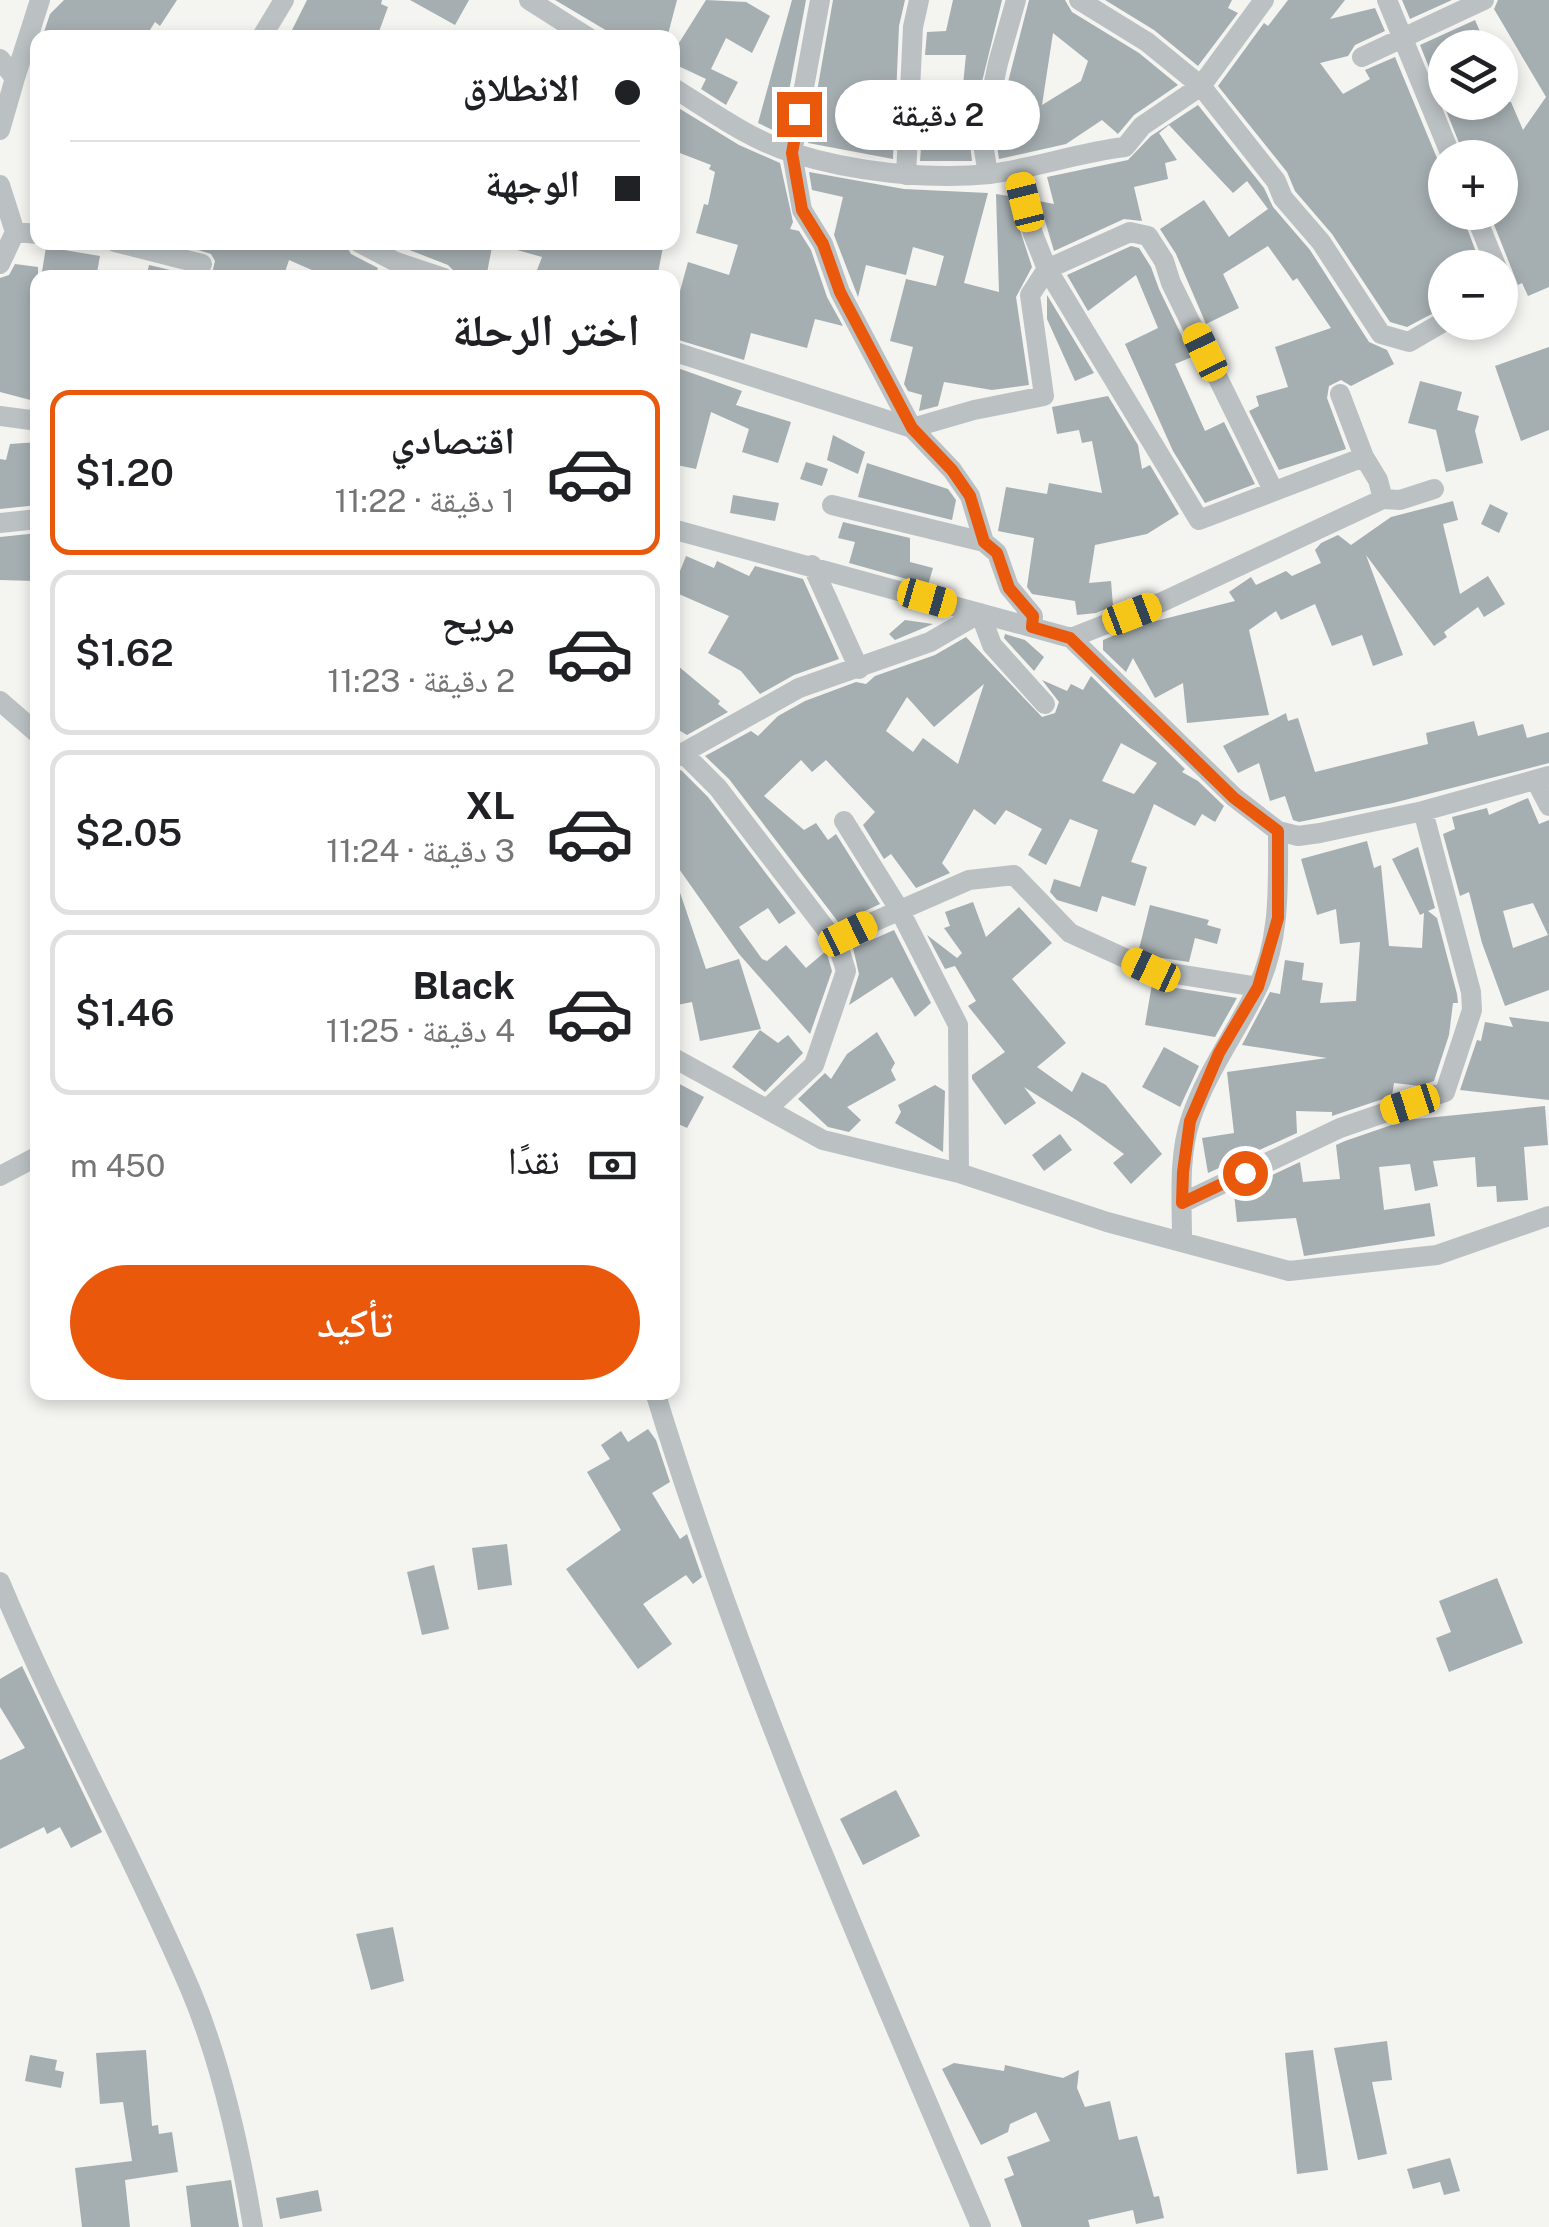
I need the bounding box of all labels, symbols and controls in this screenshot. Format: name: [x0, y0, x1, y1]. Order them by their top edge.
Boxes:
map controls: [1428, 30, 1518, 340]
button: layers: [1428, 30, 1518, 120]
text: الانطلاق: [462, 65, 580, 110]
callout: 2 دقيقة: [834, 79, 1039, 149]
route end: [777, 92, 822, 137]
text: 2 دقيقة: [891, 96, 984, 133]
button: +: [1428, 140, 1518, 230]
text: الوجهة: [485, 161, 580, 206]
car: [1003, 169, 1047, 235]
button: −: [1428, 250, 1518, 340]
text: اختر الرحلة: [452, 303, 640, 356]
car: [1178, 318, 1232, 386]
text: اقتصادي: [391, 418, 515, 463]
icon: car: [545, 428, 635, 518]
text: $1.20: [75, 450, 174, 495]
text: 1 دقيقة · 11:22: [334, 482, 515, 519]
car: [894, 575, 960, 621]
car: [1099, 589, 1165, 639]
text: مريح: [441, 598, 515, 643]
icon: car: [545, 608, 635, 698]
text: $1.62: [75, 630, 174, 675]
text: 2 دقيقة · 11:23: [327, 662, 515, 699]
text: XL: [466, 783, 515, 828]
icon: car: [545, 788, 635, 878]
text: $2.05: [75, 810, 182, 855]
text: 3 دقيقة · 11:24: [326, 832, 515, 869]
car: [814, 907, 882, 961]
car: [1117, 944, 1185, 996]
text: Black: [412, 963, 515, 1008]
icon: car: [545, 968, 635, 1058]
text: $1.46: [75, 990, 175, 1035]
text: 4 دقيقة · 11:25: [326, 1012, 515, 1049]
car: [1377, 1080, 1443, 1128]
text: نقدًا: [508, 1138, 560, 1183]
icon: cash: [585, 1138, 640, 1193]
text: 450 m: [70, 1147, 165, 1184]
route start: [1223, 1151, 1268, 1196]
button: تأكيد: [70, 1265, 640, 1380]

